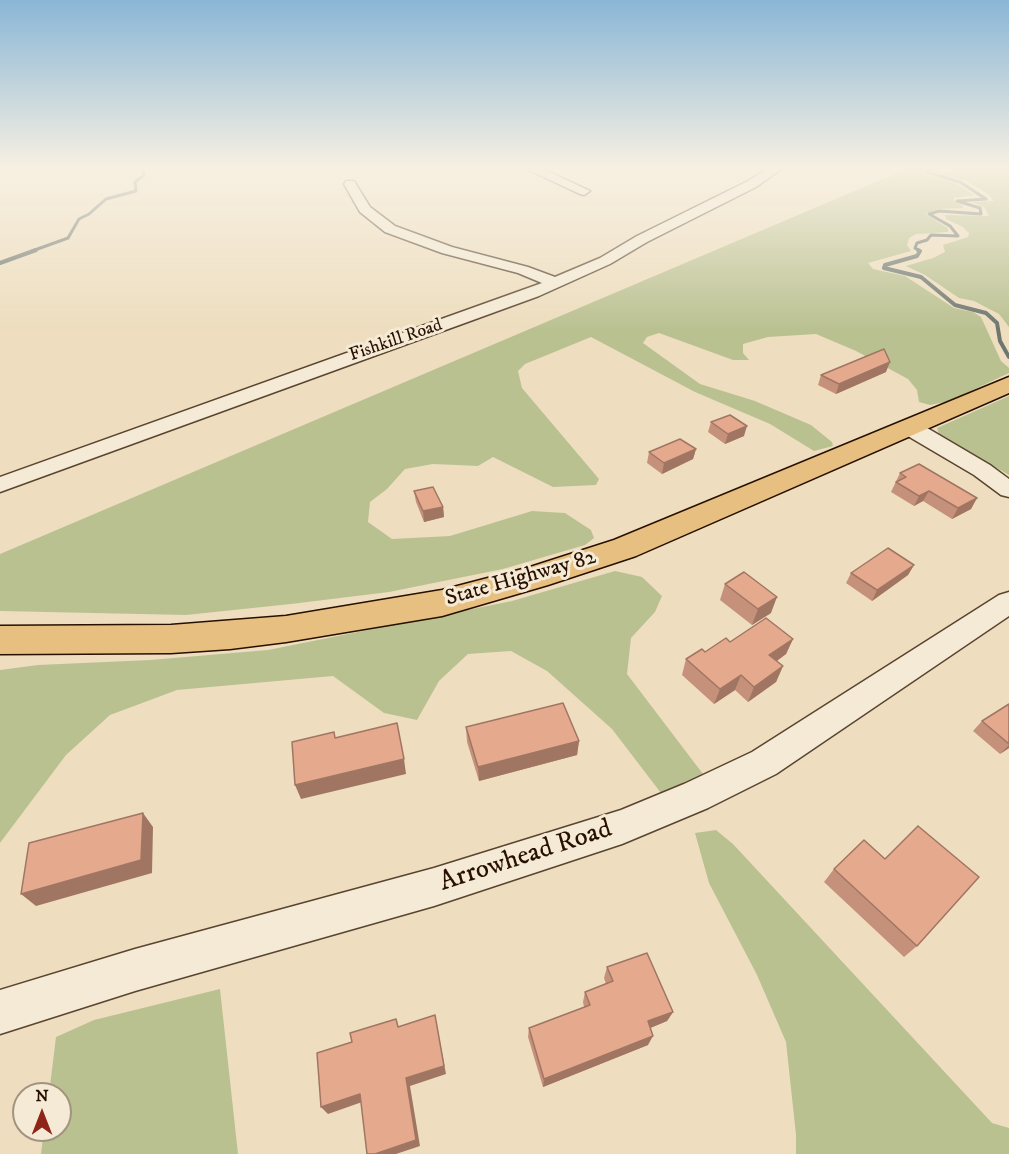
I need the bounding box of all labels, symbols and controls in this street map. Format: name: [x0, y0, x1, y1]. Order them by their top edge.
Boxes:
street label: Fishkill Road: [347, 315, 445, 367]
street label: State Highway 82: [443, 545, 599, 613]
street label: Arrowhead Road: [436, 814, 616, 900]
north arrow: [12, 1082, 72, 1142]
text: N: [35, 1086, 49, 1106]

